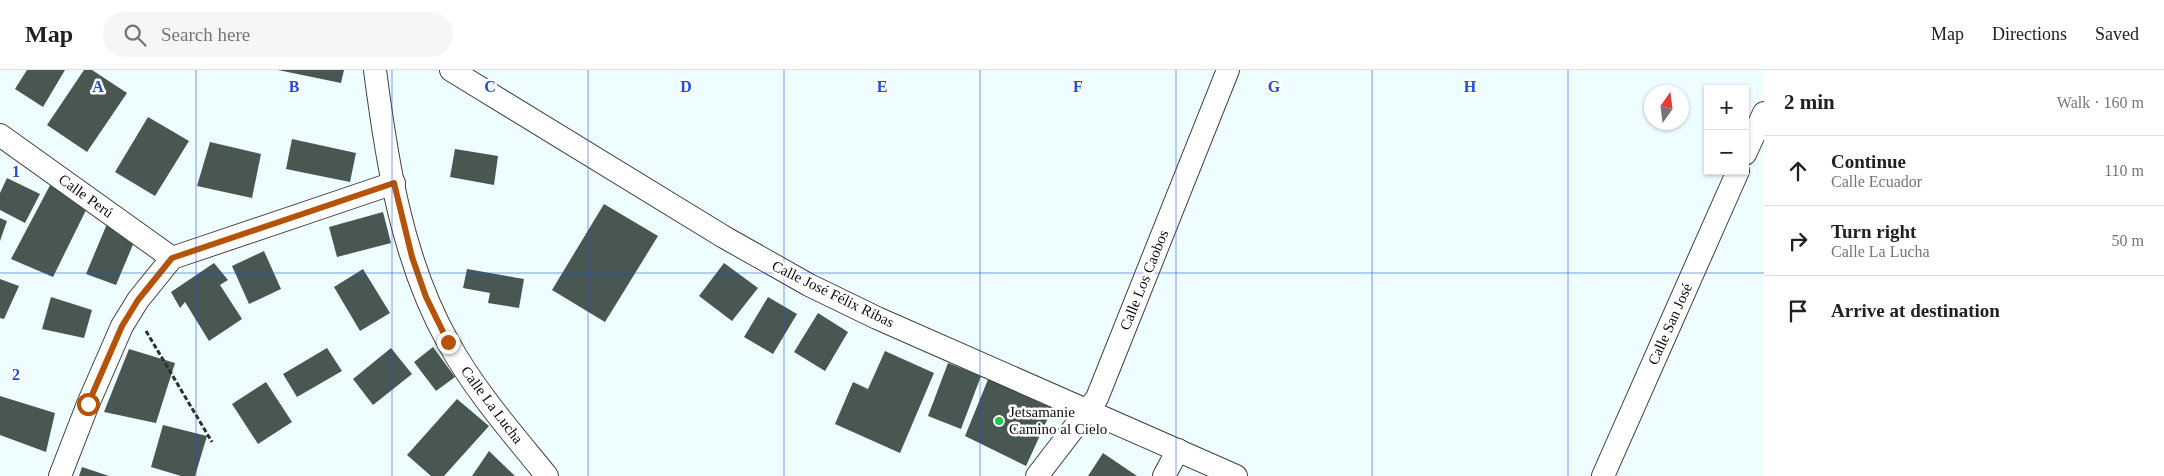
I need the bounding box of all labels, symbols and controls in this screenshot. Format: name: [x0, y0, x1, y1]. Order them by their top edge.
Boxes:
search box: [103, 12, 453, 57]
text: Map: [25, 21, 73, 47]
icon: search: [121, 21, 149, 49]
text: Search here: [161, 24, 250, 45]
text: Map: [1931, 24, 1964, 44]
text: Directions: [1992, 24, 2067, 44]
text: Saved: [2095, 24, 2139, 44]
text: A: [92, 78, 104, 95]
text: B: [289, 78, 300, 95]
text: C: [484, 78, 496, 95]
text: D: [680, 78, 692, 95]
text: E: [877, 78, 887, 95]
text: F: [1073, 78, 1083, 95]
text: G: [1268, 78, 1281, 95]
text: H: [1464, 78, 1477, 95]
north arrow: [1644, 85, 1689, 130]
map controls: [1704, 85, 1749, 175]
button: +: [1704, 85, 1749, 130]
text: 2 min: [1784, 90, 1835, 114]
text: Walk · 160 m: [2057, 94, 2144, 111]
button: −: [1704, 130, 1749, 175]
text: Continue: [1831, 151, 1906, 172]
icon: ahead: [1784, 157, 1812, 185]
text: 110 m: [2104, 162, 2144, 179]
text: 1: [12, 163, 20, 180]
street label: Calle Perú: [56, 171, 117, 221]
text: Calle Ecuador: [1831, 173, 1922, 190]
text: Turn right: [1831, 221, 1916, 242]
street label: Calle Los Caobos: [1117, 227, 1171, 332]
icon: right: [1784, 227, 1812, 255]
text: 50 m: [2112, 232, 2144, 249]
text: Calle La Lucha: [1831, 243, 1930, 260]
street label: Calle José Félix Ribas: [769, 257, 897, 331]
street label: Calle San José: [1645, 280, 1695, 367]
icon: arrive: [1784, 297, 1812, 325]
text: Arrive at destination: [1831, 300, 2000, 321]
route end: [437, 331, 460, 354]
street label: Calle La Lucha: [458, 363, 526, 447]
text: 2: [12, 366, 20, 383]
route start: [77, 393, 100, 416]
place label: Jetsamanie Camino al Cielo: [1009, 404, 1107, 437]
marker: Jetsamanie Camino al Cielo: [993, 415, 1005, 427]

